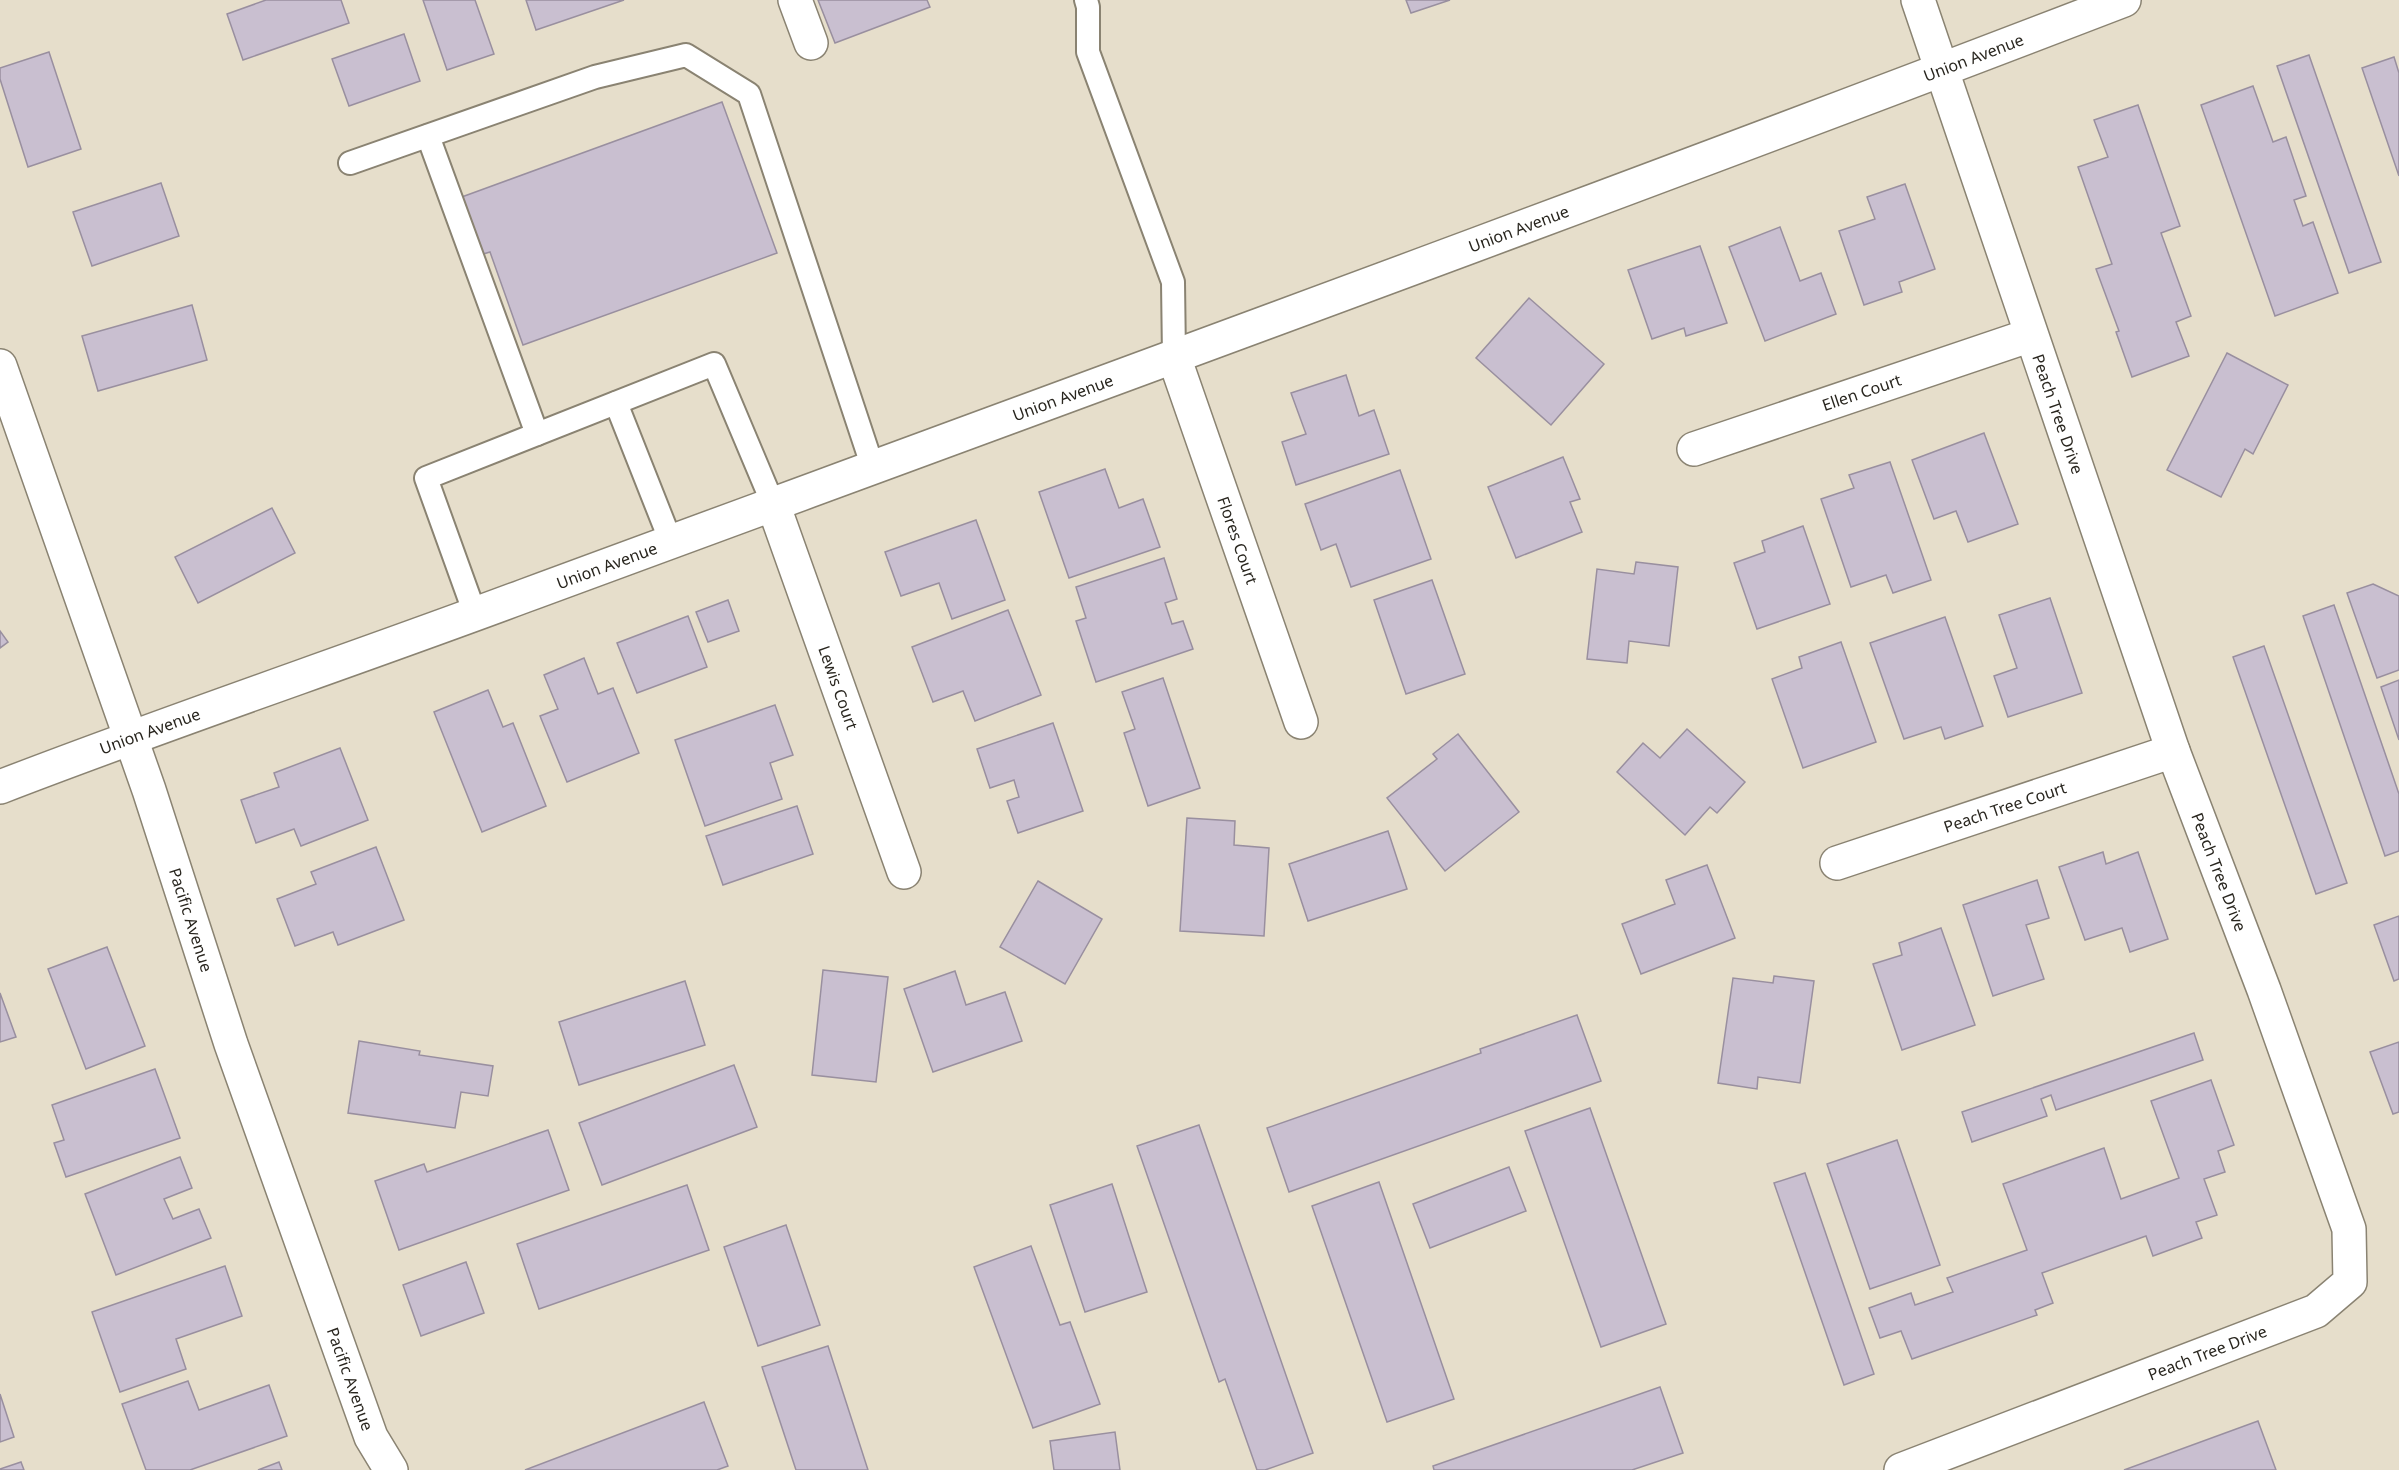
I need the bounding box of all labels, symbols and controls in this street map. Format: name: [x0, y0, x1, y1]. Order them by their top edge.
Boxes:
street label: Union Avenue: [1920, 28, 2027, 87]
street label: Union Avenue: [1465, 200, 1572, 257]
street label: Peach Tree Drive: [2027, 351, 2089, 477]
street label: Union Avenue: [1009, 369, 1116, 426]
street label: Ellen Court: [1819, 369, 1904, 416]
street label: Flores Court: [1212, 493, 1263, 587]
street label: Union Avenue: [553, 537, 660, 594]
street label: Lewis Court: [813, 643, 864, 733]
street label: Union Avenue: [96, 703, 203, 759]
street label: Peach Tree Court: [1941, 776, 2069, 838]
street label: Peach Tree Drive: [2186, 809, 2252, 935]
street label: Pacific Avenue: [164, 865, 218, 975]
street label: Peach Tree Drive: [2145, 1320, 2270, 1385]
street label: Pacific Avenue: [322, 1324, 379, 1434]

